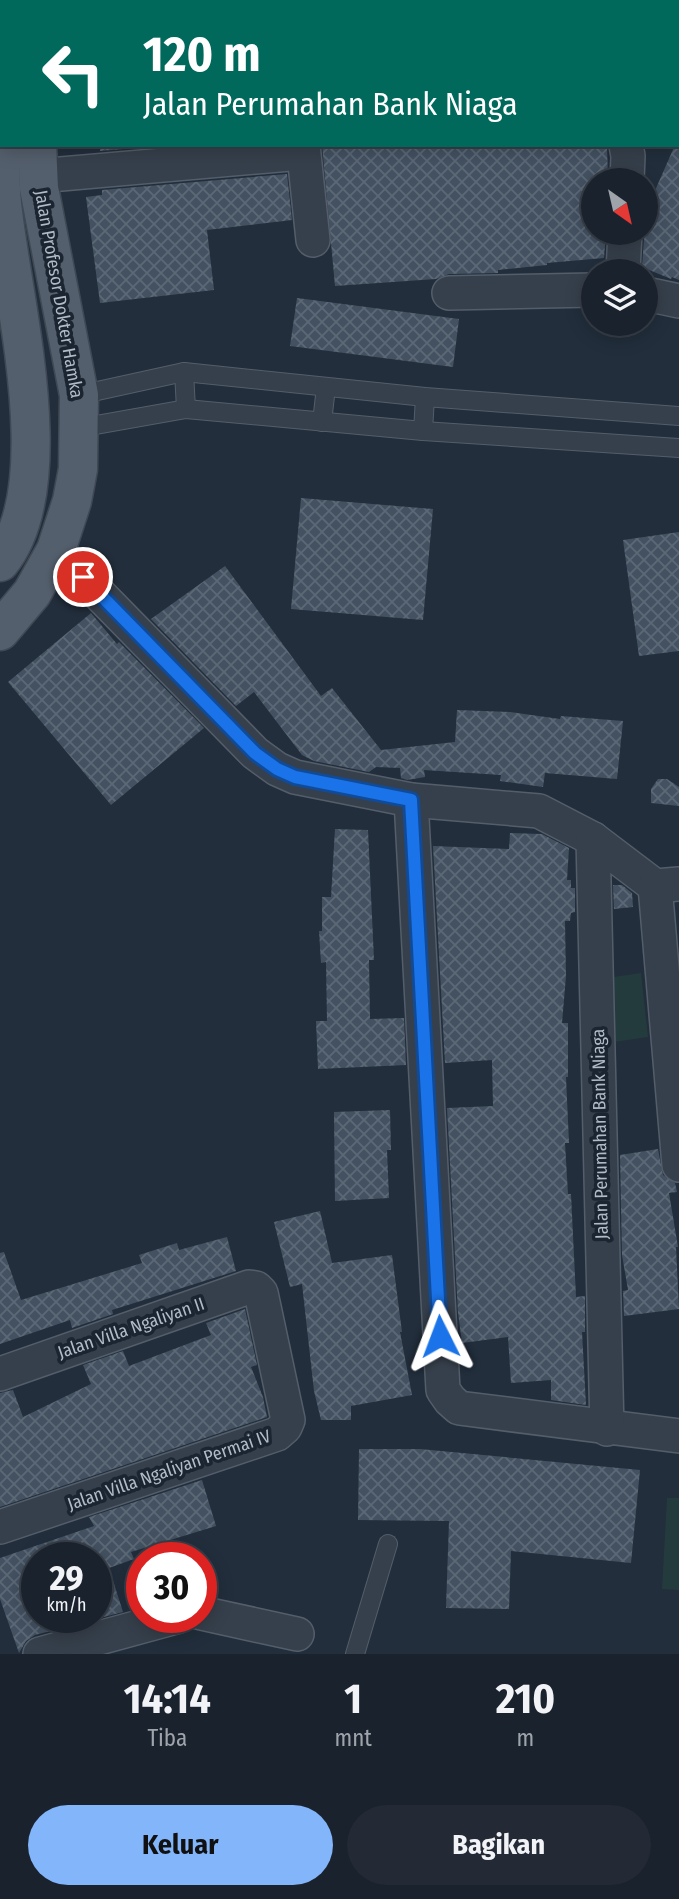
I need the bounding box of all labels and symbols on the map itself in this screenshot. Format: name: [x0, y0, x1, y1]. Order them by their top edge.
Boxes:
north arrow: [581, 168, 658, 245]
street label: Jalan Profesor Dokter Hamka: [30, 188, 88, 400]
pin: [53, 547, 113, 607]
street label: Jalan Perumahan Bank Niaga: [587, 1028, 613, 1240]
street label: Jalan Villa Ngaliyan II: [55, 1293, 207, 1363]
position arrow: [403, 1299, 477, 1373]
street label: Jalan Villa Ngaliyan Permai IV: [64, 1425, 274, 1515]
speed limit sign: 30: [126, 1542, 217, 1633]

